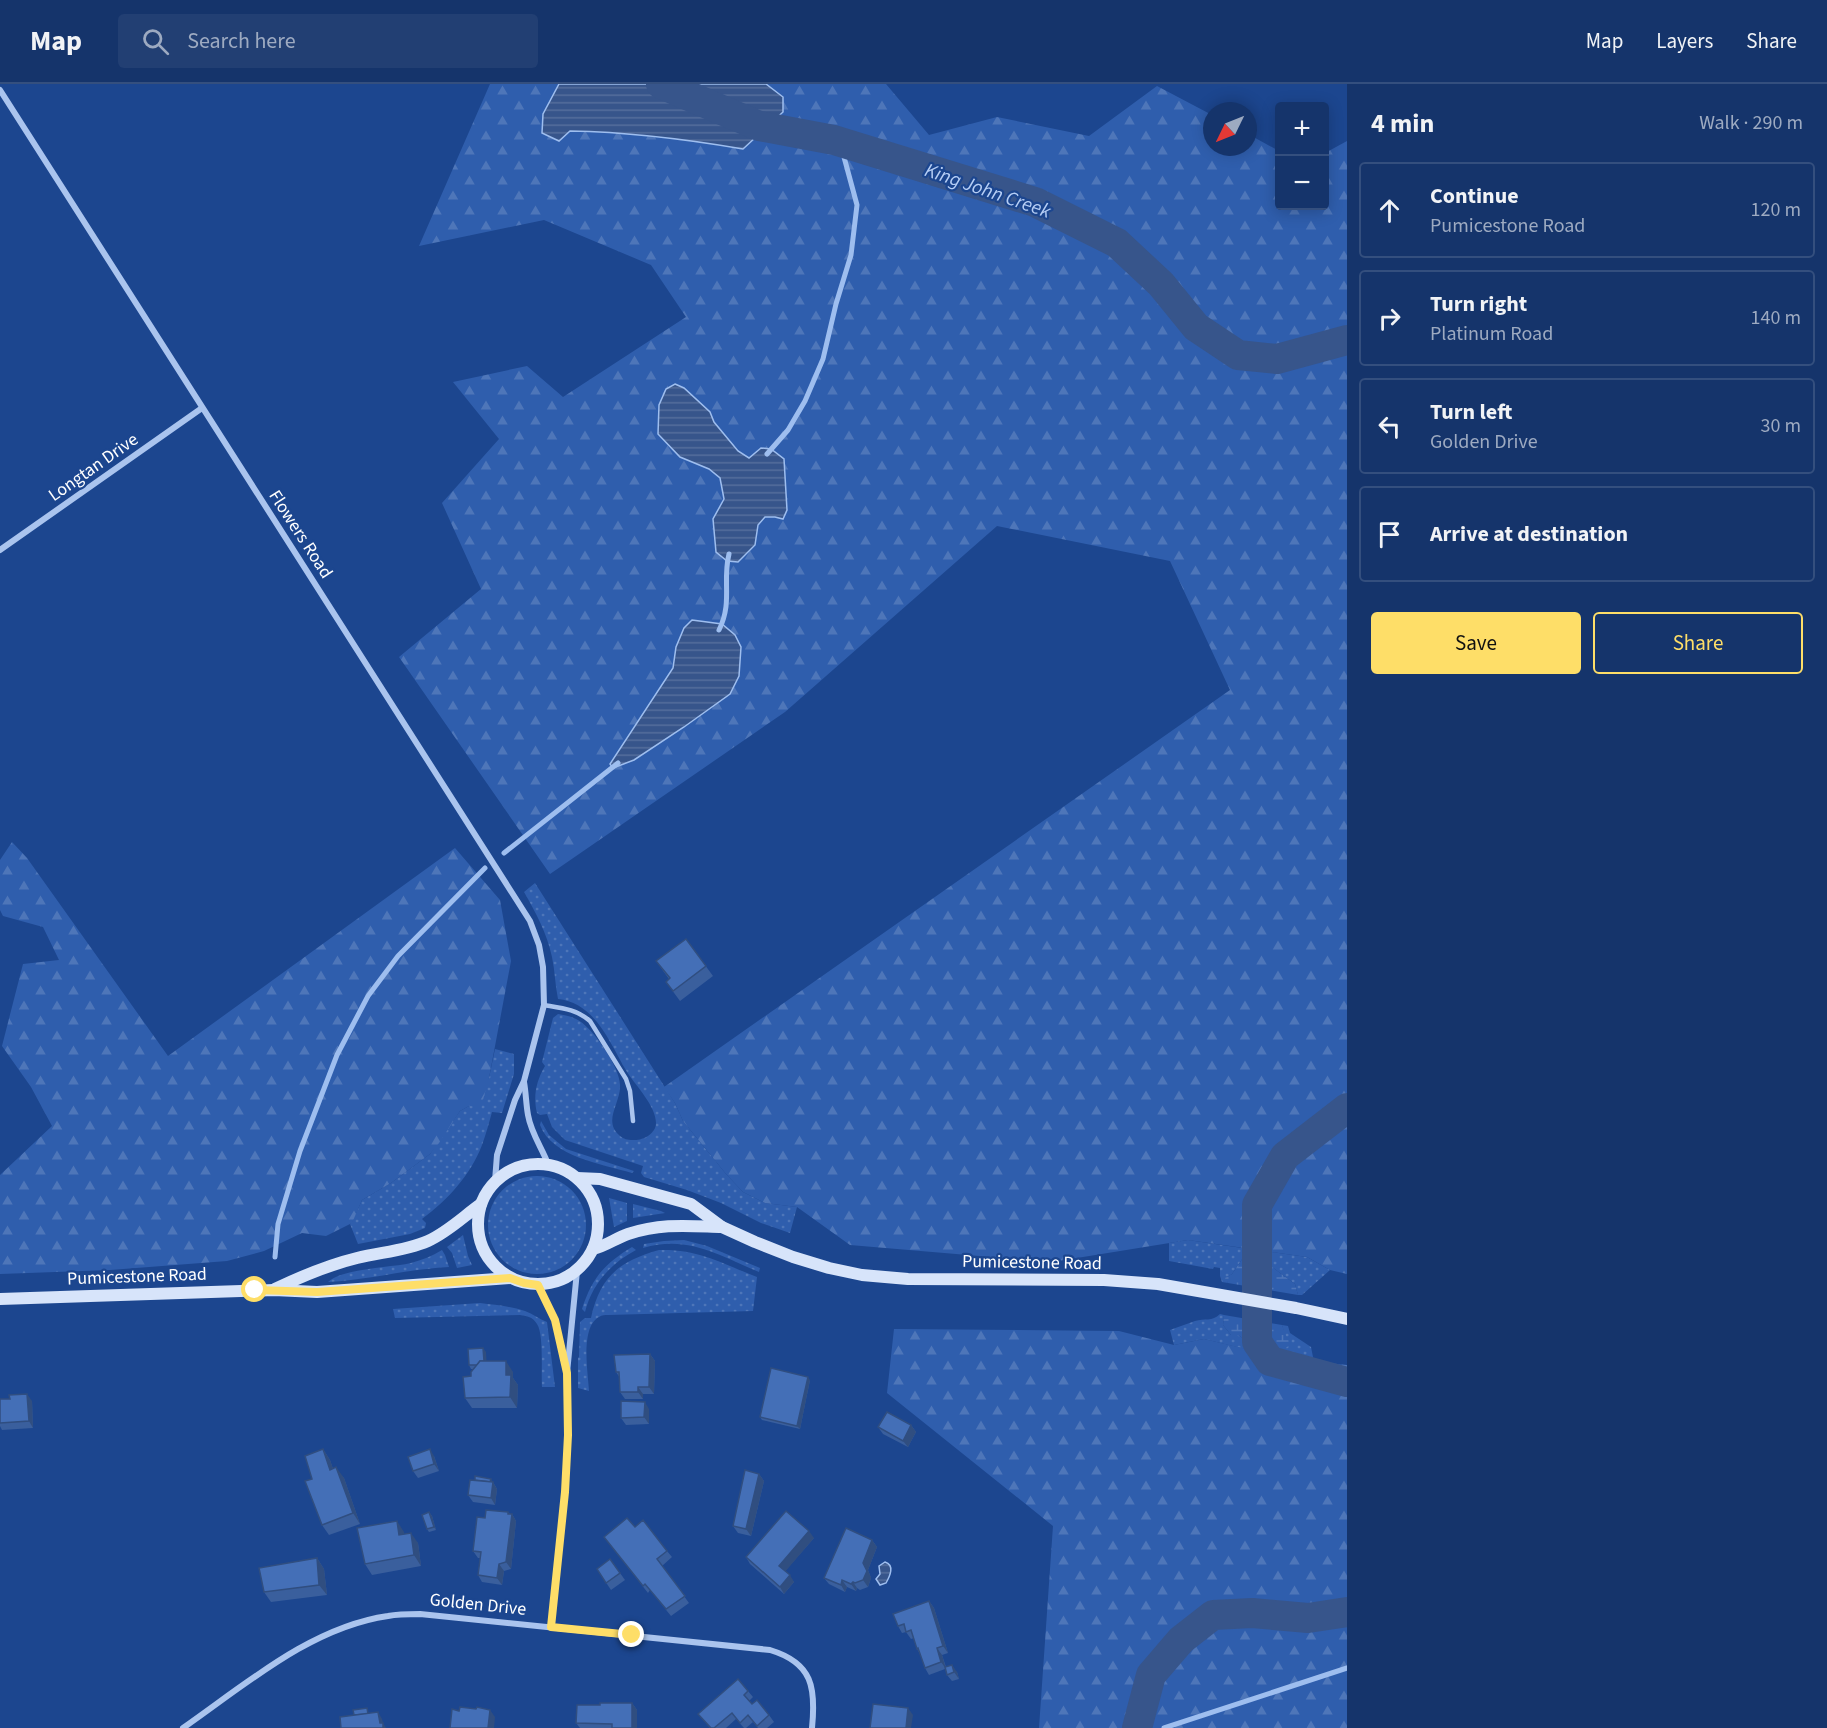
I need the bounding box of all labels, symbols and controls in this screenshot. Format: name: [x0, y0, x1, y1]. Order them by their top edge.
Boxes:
search box: [118, 14, 538, 68]
text: Map: [30, 21, 82, 61]
icon: search: [139, 25, 172, 58]
text: Search here: [187, 25, 296, 57]
text: Map: [1586, 26, 1623, 56]
text: Layers: [1656, 26, 1713, 56]
text: Share: [1746, 26, 1797, 56]
north arrow: [1203, 102, 1257, 156]
map controls: [1275, 102, 1329, 210]
button: +: [1275, 102, 1329, 156]
text: 4 min: [1371, 105, 1434, 142]
text: Walk · 290 m: [1699, 109, 1803, 137]
water label: King John Creek: [921, 156, 1055, 226]
button: −: [1275, 156, 1329, 210]
text: Continue: [1430, 180, 1519, 212]
icon: ahead: [1373, 194, 1406, 227]
text: 120 m: [1751, 196, 1801, 224]
text: Pumicestone Road: [1430, 212, 1585, 240]
text: Turn right: [1430, 288, 1527, 320]
icon: right: [1373, 302, 1406, 335]
text: 140 m: [1751, 304, 1801, 332]
text: Platinum Road: [1430, 320, 1553, 348]
text: Turn left: [1430, 396, 1512, 428]
icon: left: [1373, 410, 1406, 443]
text: 30 m: [1761, 412, 1801, 440]
street label: Longtan Drive: [43, 427, 143, 508]
text: Golden Drive: [1430, 428, 1538, 456]
street label: Flowers Road: [263, 485, 339, 583]
icon: arrive: [1373, 518, 1406, 551]
text: Arrive at destination: [1430, 518, 1628, 550]
button: Save: [1371, 612, 1581, 674]
button: Share: [1593, 612, 1803, 674]
street label: Pumicestone Road: [962, 1249, 1102, 1276]
street label: Pumicestone Road: [67, 1262, 207, 1291]
route start: [241, 1276, 267, 1302]
street label: Golden Drive: [428, 1587, 527, 1622]
route end: [618, 1621, 644, 1647]

